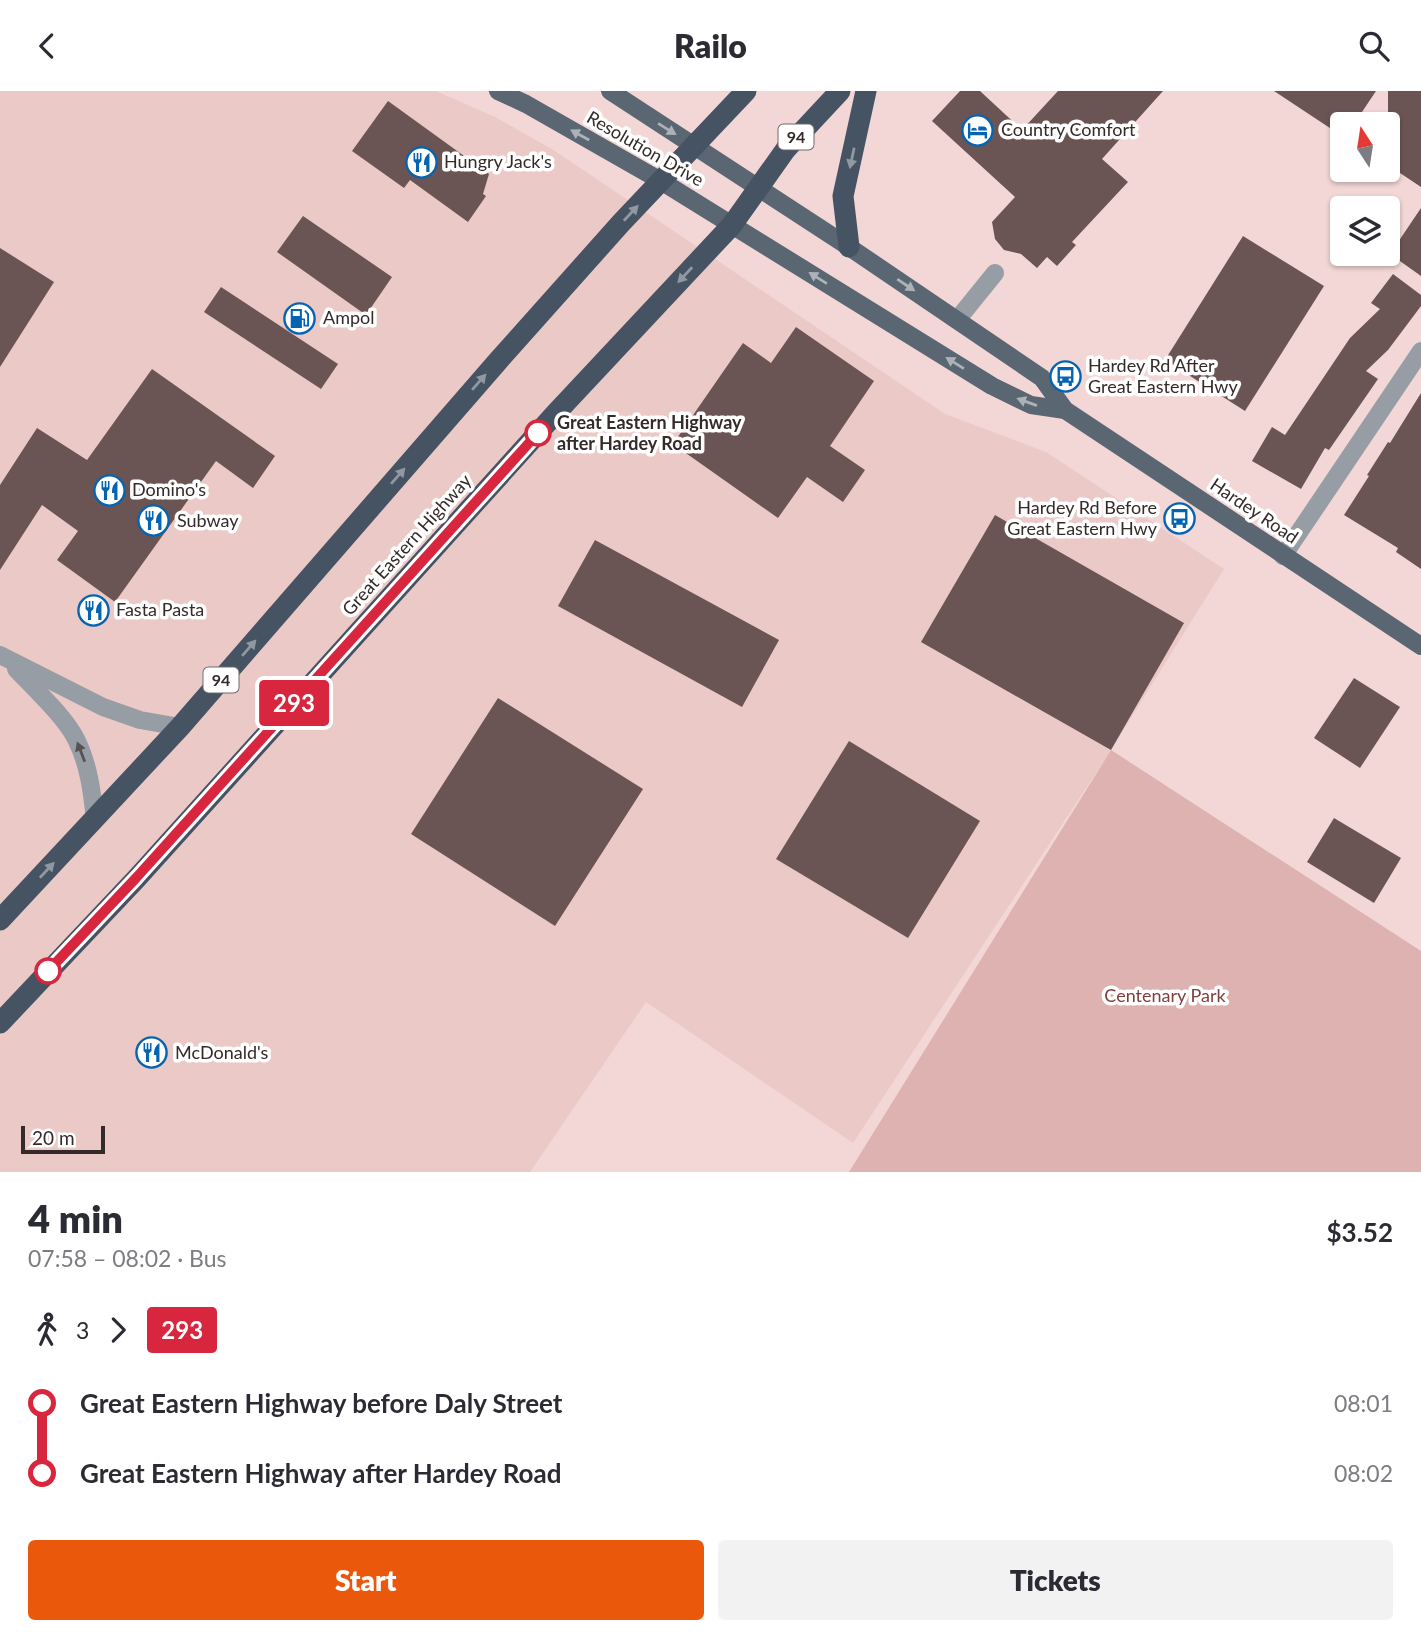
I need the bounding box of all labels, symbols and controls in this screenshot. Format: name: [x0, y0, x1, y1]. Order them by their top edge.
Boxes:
text: Railo: [674, 26, 747, 65]
icon: back: [28, 27, 66, 65]
icon: search: [1355, 27, 1393, 65]
street label: Resolution Drive: [583, 106, 708, 190]
north arrow: [1330, 112, 1400, 182]
map controls: [1330, 112, 1400, 266]
hotel icon: Country Comfort: [961, 113, 995, 147]
place label: Country Comfort: [1001, 118, 1136, 140]
one-way arrow: [657, 122, 676, 135]
road number: 94: [778, 125, 814, 149]
one-way arrow: [570, 129, 590, 141]
restaurant icon: Hungry Jack's: [404, 145, 438, 179]
one-way arrow: [846, 147, 857, 169]
place label: Hungry Jack's: [444, 150, 552, 172]
button: layers: [1330, 196, 1400, 266]
one-way arrow: [623, 204, 639, 222]
one-way arrow: [678, 266, 694, 283]
one-way arrow: [808, 272, 828, 285]
one-way arrow: [897, 278, 915, 292]
fuel station icon: Ampol: [283, 301, 317, 335]
place label: Ampol: [323, 306, 375, 328]
place label: Hardey Rd After Great Eastern Hwy: [1088, 354, 1238, 397]
one-way arrow: [945, 357, 964, 370]
bus stop icon: Hardey Rd After Great Eastern Hwy: [1048, 359, 1082, 393]
one-way arrow: [471, 374, 486, 391]
one-way arrow: [1017, 396, 1038, 407]
place label: Great Eastern Highway after Hardey Road: [557, 411, 742, 454]
marker: Great Eastern Highway after Hardey Road: [525, 420, 551, 446]
one-way arrow: [390, 467, 406, 485]
street label: Great Eastern Highway: [337, 469, 476, 619]
restaurant icon: Domino's: [92, 473, 126, 507]
street label: Hardey Road: [1206, 473, 1303, 548]
place label: Domino's: [132, 478, 206, 500]
place label: Hardey Rd Before Great Eastern Hwy: [1007, 496, 1158, 539]
bus stop icon: Hardey Rd Before Great Eastern Hwy: [1163, 501, 1197, 535]
restaurant icon: Subway: [137, 504, 171, 538]
place label: Subway: [177, 509, 239, 531]
restaurant icon: Fasta Pasta: [76, 593, 110, 627]
place label: Fasta Pasta: [116, 598, 204, 620]
one-way arrow: [241, 639, 256, 656]
road number: 94: [204, 667, 238, 693]
line badge: 293: [254, 680, 334, 726]
text: 293: [273, 688, 315, 717]
one-way arrow: [76, 742, 87, 763]
one-way arrow: [38, 862, 54, 879]
unlabelled marker: [35, 958, 61, 984]
park label: Centenary Park: [1104, 984, 1227, 1006]
restaurant icon: McDonald's: [135, 1036, 169, 1070]
place label: McDonald's: [175, 1041, 269, 1063]
scale bar: [21, 1123, 105, 1155]
text: 20 m: [32, 1126, 75, 1149]
text: 4 min: [28, 1195, 123, 1241]
text: $3.52: [1327, 1216, 1393, 1248]
text: 07:58 – 08:02 · Bus: [28, 1244, 227, 1272]
icon: walk: [28, 1311, 66, 1349]
icon: forward: [99, 1311, 137, 1349]
text: 293: [161, 1315, 203, 1344]
text: 3: [76, 1316, 89, 1344]
text: Great Eastern Highway before Daly Street: [80, 1387, 563, 1419]
text: 08:01: [1334, 1389, 1393, 1417]
text: Great Eastern Highway after Hardey Road: [80, 1457, 561, 1489]
text: 08:02: [1334, 1459, 1393, 1487]
button: Start: [28, 1540, 704, 1620]
button: Tickets: [718, 1540, 1393, 1620]

